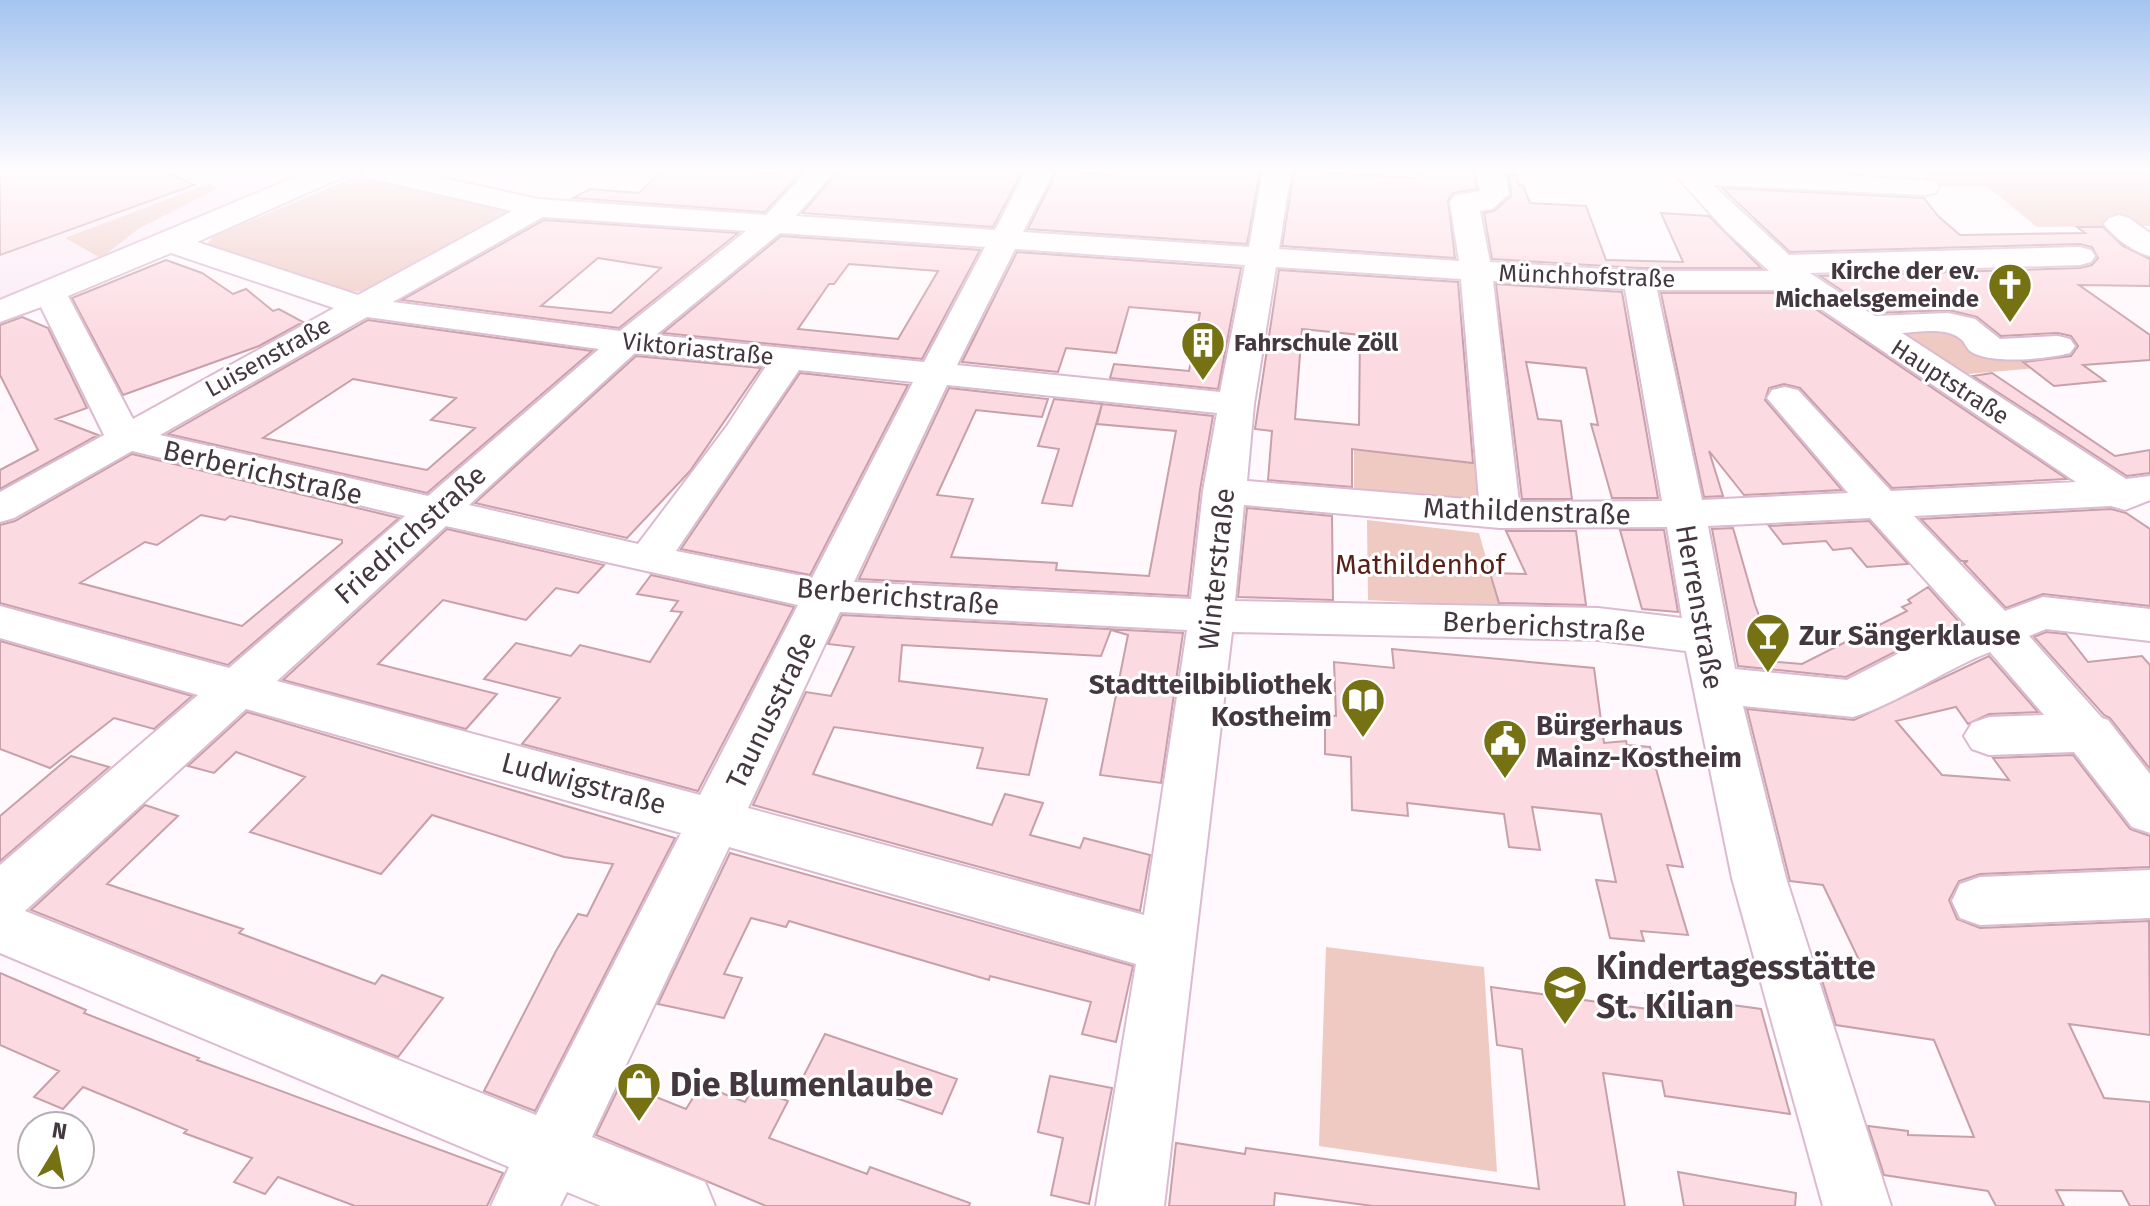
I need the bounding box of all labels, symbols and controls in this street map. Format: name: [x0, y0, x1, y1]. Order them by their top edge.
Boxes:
place label: Kirche der ev. Michaelsgemeinde: [1775, 257, 1979, 313]
street label: Münchhofstraße: [1498, 259, 1676, 293]
church icon: Kirche der ev. Michaelsgemeinde: [1986, 261, 2034, 324]
street label: Luisenstraße: [200, 311, 336, 403]
building icon: Fahrschule Zöll: [1179, 319, 1227, 382]
street label: Viktoriastraße: [621, 327, 775, 371]
place label: Fahrschule Zöll: [1234, 329, 1399, 357]
street label: Hauptstraße: [1886, 334, 2014, 430]
street label: Berberichstraße: [160, 434, 366, 511]
street label: Friedrichstraße: [328, 458, 493, 611]
street label: Winterstraße: [1192, 486, 1241, 652]
street label: Mathildenstraße: [1422, 491, 1632, 532]
street label: Herrenstraße: [1669, 522, 1730, 692]
park label: Mathildenhof: [1335, 548, 1508, 581]
street label: Berberichstraße: [795, 571, 1001, 622]
street label: Berberichstraße: [1441, 605, 1646, 648]
bar icon: Zur Sängerklause: [1744, 611, 1792, 674]
place label: Zur Sängerklause: [1799, 619, 2021, 652]
street label: Taunusstraße: [719, 626, 824, 794]
place label: Stadtteilbibliothek Kostheim: [1089, 668, 1333, 733]
library icon: Stadtteilbibliothek Kostheim: [1339, 676, 1387, 739]
place label: Bürgerhaus Mainz-Kostheim: [1536, 709, 1742, 774]
public building icon: Bürgerhaus Mainz-Kostheim: [1481, 717, 1529, 780]
street label: Ludwigstraße: [498, 746, 670, 821]
place label: Kindertagesstätte St. Kilian: [1596, 947, 1876, 1027]
school or university icon: Kindertagesstätte St. Kilian: [1541, 963, 1589, 1026]
shop icon: Die Blumenlaube: [615, 1060, 663, 1123]
place label: Die Blumenlaube: [670, 1064, 933, 1105]
north arrow: [16, 1110, 96, 1190]
text: N: [50, 1116, 69, 1145]

